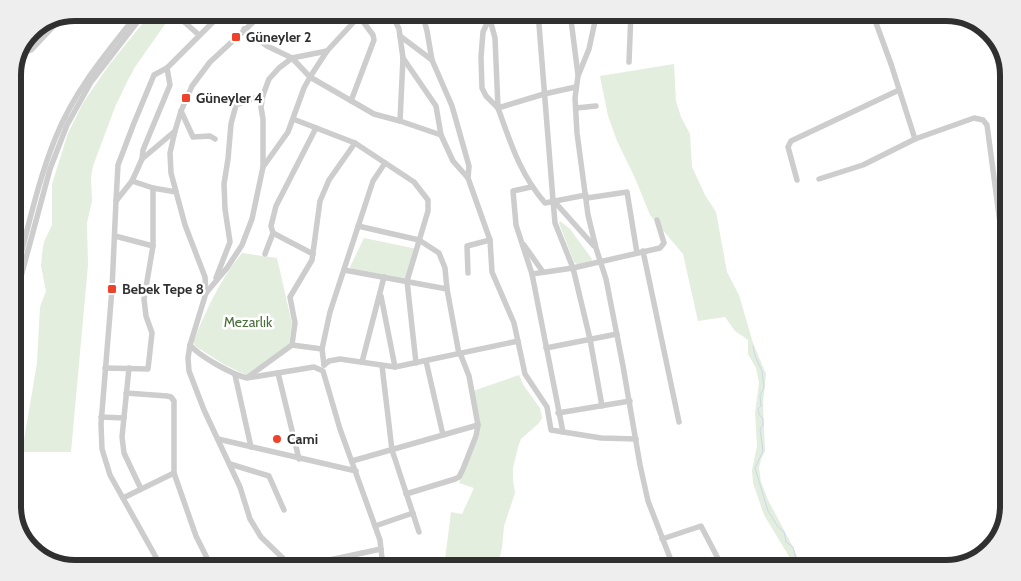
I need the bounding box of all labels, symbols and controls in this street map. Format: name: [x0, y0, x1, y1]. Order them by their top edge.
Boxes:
place label: Güneyler 2: [246, 28, 311, 46]
marker: Güneyler 2: [230, 31, 242, 43]
place label: Güneyler 4: [196, 89, 263, 107]
marker: Güneyler 4: [180, 92, 192, 104]
place label: Bebek Tepe 8: [122, 280, 204, 298]
marker: Bebek Tepe 8: [106, 283, 118, 295]
park label: Mezarlık: [224, 313, 273, 331]
place label: Cami: [287, 430, 318, 448]
marker: Cami: [271, 433, 283, 445]

